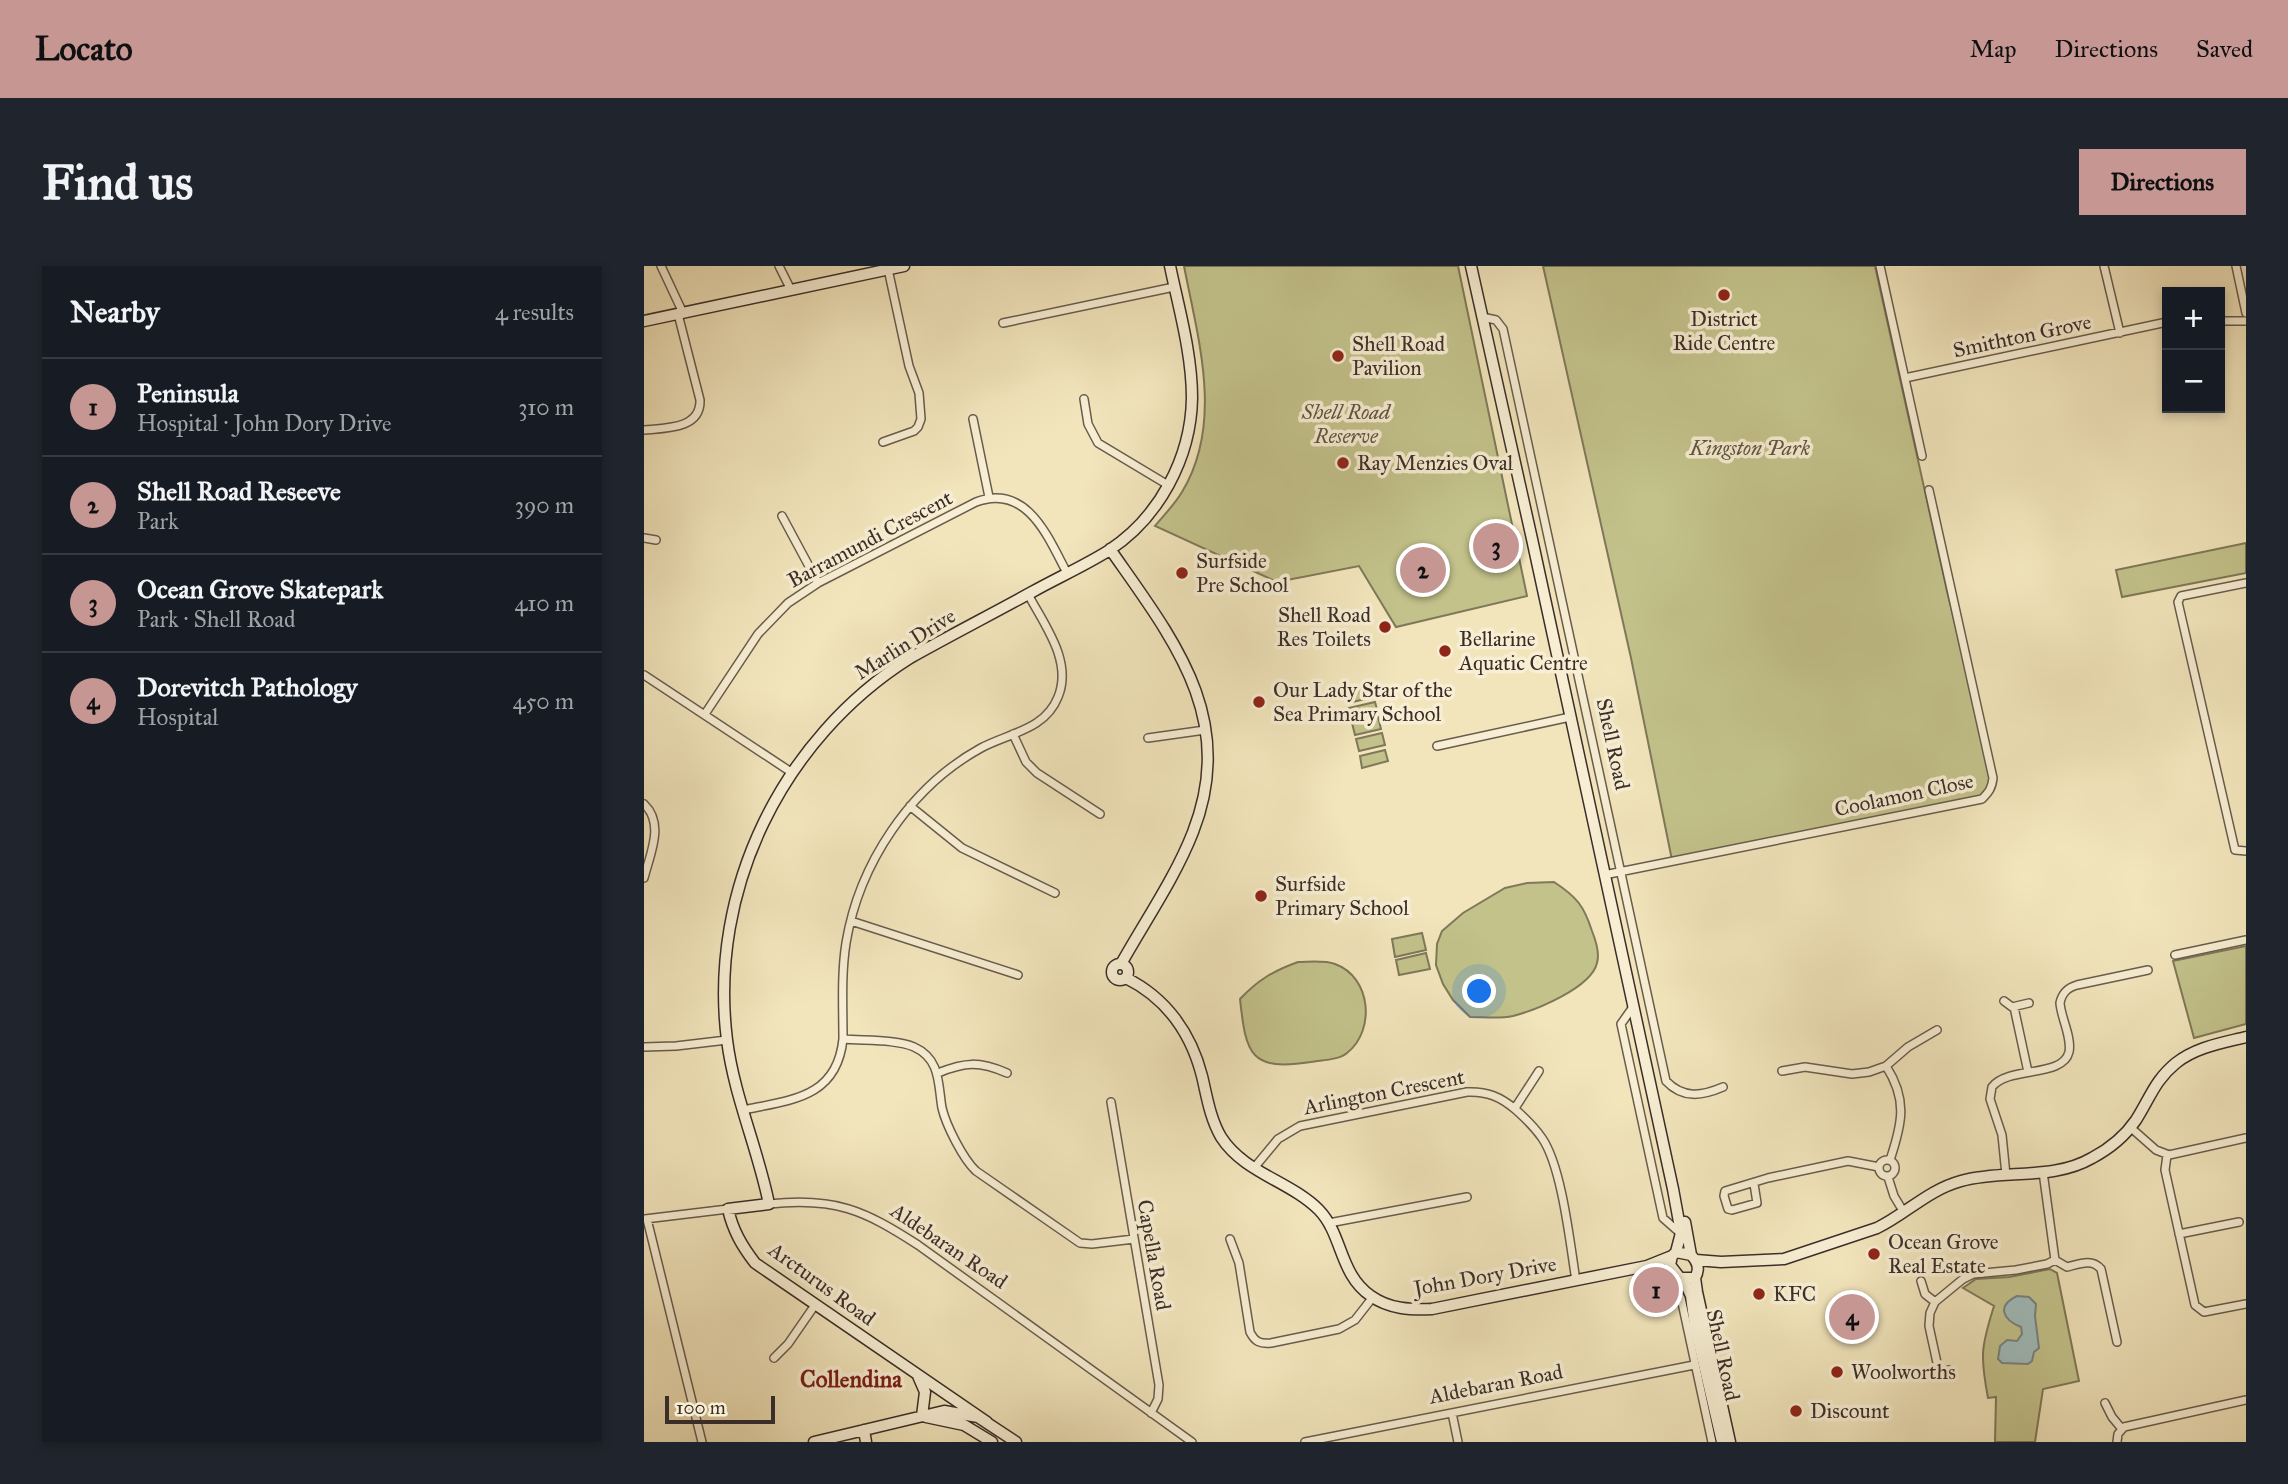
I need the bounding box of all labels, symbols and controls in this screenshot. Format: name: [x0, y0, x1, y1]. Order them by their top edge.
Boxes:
text: Locato: [35, 29, 133, 69]
text: Map: [1970, 34, 2017, 64]
text: Directions: [2055, 34, 2158, 64]
text: Saved: [2196, 34, 2253, 64]
button: Directions: [2079, 149, 2246, 215]
text: Find us: [42, 153, 193, 212]
marker: District Ride Centre: [1716, 287, 1732, 303]
map controls: [2162, 287, 2225, 413]
button: +: [2162, 287, 2225, 350]
text: Nearby: [70, 294, 160, 330]
text: 4 results: [495, 298, 574, 326]
place label: District Ride Centre: [1673, 306, 1776, 356]
street label: Smithton Grove: [1950, 309, 2094, 363]
place label: Shell Road Pavilion: [1352, 331, 1446, 381]
marker: Shell Road Pavilion: [1330, 348, 1346, 364]
button: −: [2162, 350, 2225, 413]
text: Peninsula: [137, 377, 239, 409]
text: 1: [88, 393, 98, 421]
text: 310 m: [518, 393, 574, 421]
park label: Shell Road Reserve: [1301, 399, 1392, 449]
text: Hospital · John Dory Drive: [137, 409, 392, 437]
park label: Kingston Park: [1689, 435, 1811, 461]
place label: Ray Menzies Oval: [1357, 450, 1514, 476]
marker: Ray Menzies Oval: [1335, 455, 1351, 471]
text: Shell Road Reseeve: [137, 475, 341, 507]
street label: Barramundi Crescent: [783, 484, 957, 593]
text: 2: [87, 491, 99, 519]
text: 390 m: [515, 491, 574, 519]
text: Park: [137, 507, 179, 535]
pin: 3: [1473, 520, 1519, 572]
pin: 2: [1400, 544, 1446, 596]
place label: Surfside Pre School: [1196, 548, 1289, 598]
marker: Surfside Pre School: [1174, 565, 1190, 581]
text: Ocean Grove Skatepark: [137, 573, 383, 605]
text: 3: [88, 589, 98, 617]
text: 410 m: [515, 589, 574, 617]
place label: Shell Road Res Toilets: [1277, 602, 1371, 652]
street label: Marlin Drive: [850, 603, 961, 685]
text: Park · Shell Road: [137, 605, 295, 633]
marker: Shell Road Res Toilets: [1377, 619, 1393, 635]
place label: Bellarine Aquatic Centre: [1458, 626, 1588, 676]
marker: Bellarine Aquatic Centre: [1437, 643, 1453, 659]
text: Dorevitch Pathology: [137, 671, 358, 703]
place label: Our Lady Star of the Sea Primary School: [1273, 677, 1453, 727]
text: 4: [87, 687, 99, 715]
text: 450 m: [513, 687, 574, 715]
marker: Our Lady Star of the Sea Primary School: [1251, 694, 1267, 710]
street label: Shell Road: [1591, 696, 1635, 793]
text: Hospital: [137, 703, 219, 731]
street label: Coolamon Close: [1832, 768, 1976, 822]
place label: Surfside Primary School: [1275, 871, 1409, 921]
marker: Surfside Primary School: [1253, 888, 1269, 904]
your location: [1462, 974, 1496, 1008]
street label: Arlington Crescent: [1300, 1064, 1467, 1121]
street label: Aldebaran Road: [885, 1197, 1013, 1295]
street label: Capella Road: [1131, 1198, 1177, 1313]
place label: Ocean Grove Real Estate: [1888, 1229, 1999, 1279]
street label: Arcturus Road: [763, 1236, 881, 1332]
marker: Ocean Grove Real Estate: [1866, 1246, 1882, 1262]
street label: John Dory Drive: [1410, 1251, 1559, 1302]
pin: 1: [1633, 1264, 1679, 1316]
place label: KFC: [1773, 1281, 1816, 1307]
marker: KFC: [1751, 1286, 1767, 1302]
pin: 4: [1829, 1291, 1875, 1343]
street label: Shell Road: [1701, 1307, 1745, 1404]
street label: Aldebaran Road: [1426, 1358, 1565, 1410]
place label: Woolworths: [1851, 1359, 1956, 1385]
marker: Woolworths: [1829, 1364, 1845, 1380]
district label: Collendina: [800, 1365, 903, 1393]
scale bar: [665, 1393, 775, 1425]
text: 100 m: [676, 1396, 726, 1419]
place label: Discount: [1810, 1398, 1890, 1424]
marker: Discount: [1788, 1403, 1804, 1419]

